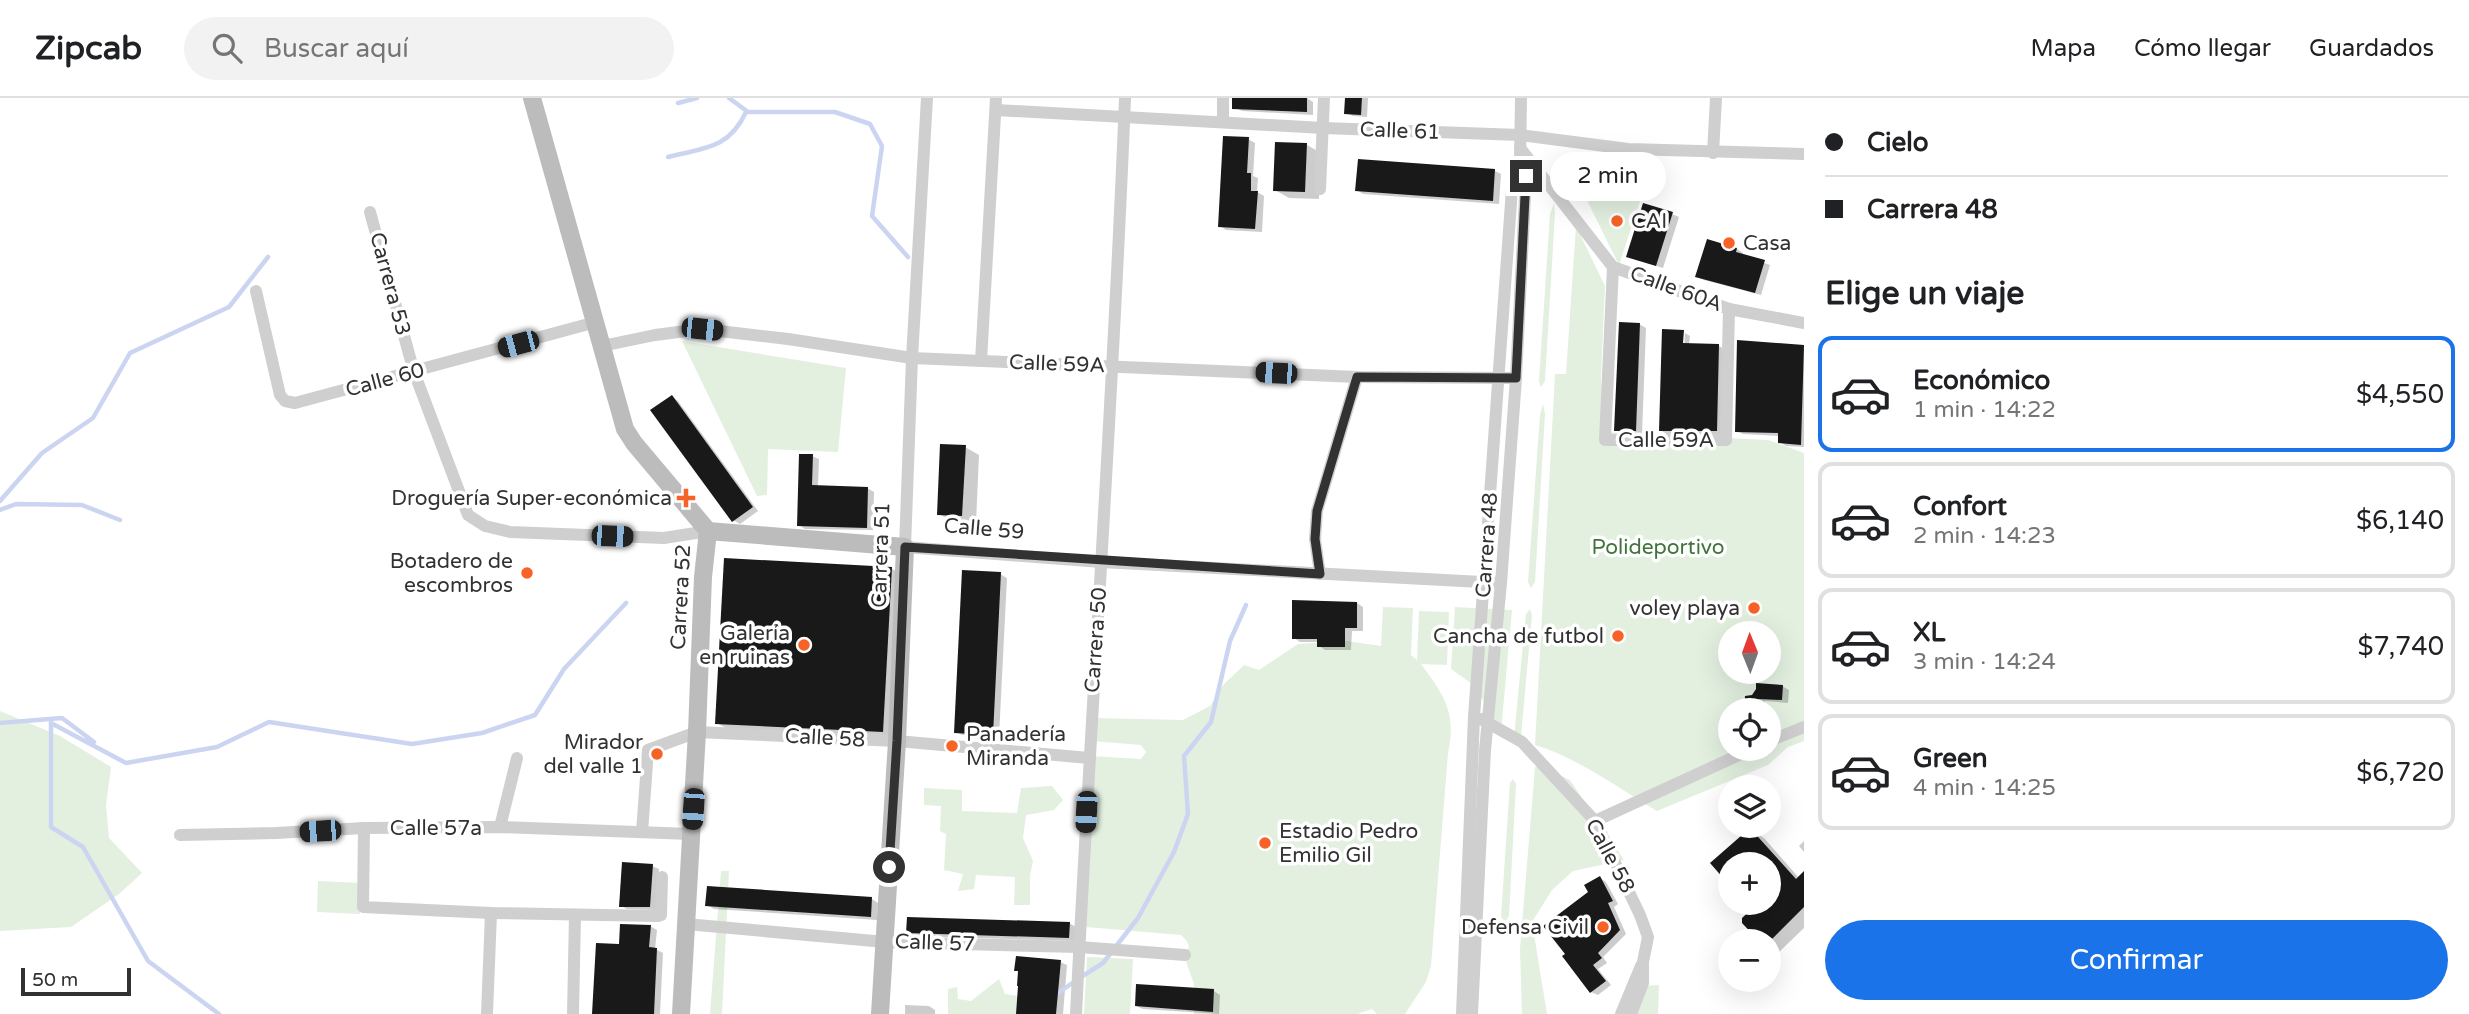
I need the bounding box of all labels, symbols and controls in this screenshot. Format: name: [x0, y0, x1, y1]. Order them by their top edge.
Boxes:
search box: [184, 17, 674, 80]
text: Zipcab: [35, 29, 142, 68]
icon: search: [208, 29, 246, 67]
text: Buscar aquí: [264, 33, 409, 64]
text: Mapa: [2031, 34, 2096, 63]
text: Cómo llegar: [2134, 34, 2271, 63]
text: Guardados: [2309, 34, 2434, 63]
street label: Calle 61: [1359, 117, 1441, 145]
text: Cielo: [1867, 127, 1929, 158]
callout: 2 min: [1550, 152, 1666, 200]
route end: [1510, 160, 1542, 192]
text: 2 min: [1577, 162, 1639, 190]
text: Carrera 48: [1867, 194, 1998, 225]
place label: CAI: [1631, 209, 1667, 234]
marker: CAI: [1609, 213, 1625, 229]
street label: Carrera 53: [364, 230, 416, 338]
place label: Casa: [1743, 231, 1791, 256]
marker: Casa: [1721, 235, 1737, 251]
street label: Calle 60A: [1627, 261, 1725, 317]
text: Elige un viaje: [1825, 275, 2024, 313]
car: [681, 316, 724, 342]
car: [495, 328, 542, 360]
street label: Calle 59A: [1008, 350, 1106, 378]
street label: Calle 60: [343, 357, 427, 403]
car: [1255, 361, 1298, 385]
icon: car: [1829, 363, 1892, 426]
text: Económico: [1913, 365, 2050, 396]
text: $4,550: [2356, 379, 2444, 410]
text: 1 min · 14:22: [1913, 396, 2056, 424]
street label: Calle 59A: [1618, 428, 1714, 453]
place label: Droguería Super-económica: [391, 486, 672, 511]
icon: car: [1829, 489, 1892, 552]
marker: Droguería Super-económica: [678, 490, 694, 506]
street label: Carrera 48: [1471, 491, 1503, 599]
text: Confort: [1913, 491, 2007, 522]
street label: Carrera 51: [867, 502, 895, 608]
text: $6,140: [2356, 505, 2444, 536]
street label: Calle 59: [943, 513, 1025, 545]
text: 2 min · 14:23: [1913, 522, 2056, 550]
car: [591, 525, 634, 547]
park label: Polideportivo: [1591, 535, 1725, 560]
street label: Carrera 52: [666, 544, 696, 650]
place label: Botadero de escombros: [390, 549, 513, 598]
marker: Botadero de escombros: [519, 565, 535, 581]
street label: Carrera 50: [1080, 586, 1112, 694]
place label: voley playa: [1629, 596, 1740, 621]
marker: voley playa: [1746, 600, 1762, 616]
icon: car: [1829, 615, 1892, 678]
text: XL: [1913, 617, 1945, 648]
place label: Galería en ruinas: [699, 621, 790, 670]
north arrow: [1718, 621, 1782, 684]
map controls: [1718, 621, 1781, 992]
place label: Cancha de futbol: [1433, 624, 1604, 649]
marker: Cancha de futbol: [1610, 628, 1626, 644]
text: $7,740: [2357, 631, 2444, 662]
marker: Galería en ruinas: [796, 637, 812, 653]
text: 3 min · 14:24: [1913, 648, 2056, 676]
button: locate: [1718, 698, 1781, 761]
place label: Panadería Miranda: [966, 722, 1066, 771]
street label: Calle 58: [784, 723, 866, 753]
place label: Mirador del valle 1: [543, 730, 643, 779]
marker: Panadería Miranda: [944, 738, 960, 754]
icon: car: [1829, 741, 1892, 804]
text: Green: [1913, 743, 1988, 774]
marker: Mirador del valle 1: [649, 746, 665, 762]
text: $6,720: [2356, 757, 2444, 788]
text: 4 min · 14:25: [1913, 774, 2056, 802]
button: layers: [1718, 775, 1781, 838]
car: [682, 787, 705, 831]
car: [1075, 790, 1098, 834]
street label: Calle 58: [1580, 815, 1640, 897]
street label: Calle 57a: [390, 816, 482, 841]
car: [299, 819, 342, 843]
place label: Estadio Pedro Emilio Gil: [1279, 819, 1418, 868]
marker: Estadio Pedro Emilio Gil: [1257, 835, 1273, 851]
route start: [873, 851, 905, 883]
button: +: [1718, 852, 1781, 915]
place label: Defensa Civil: [1461, 915, 1589, 940]
marker: Defensa Civil: [1595, 919, 1611, 935]
button: Confirmar: [1825, 920, 2448, 1000]
street label: Calle 57: [894, 929, 976, 957]
button: −: [1718, 929, 1781, 992]
scale bar: [21, 965, 131, 997]
text: 50 m: [32, 969, 78, 991]

